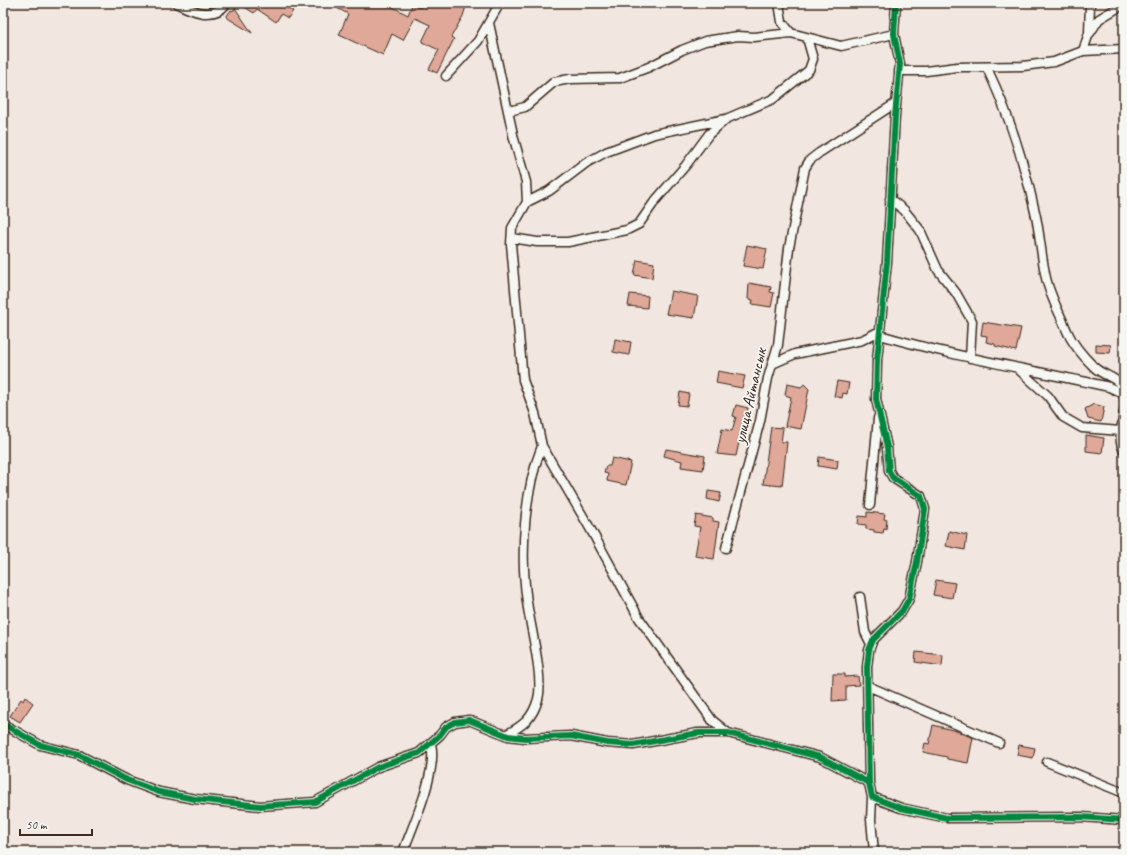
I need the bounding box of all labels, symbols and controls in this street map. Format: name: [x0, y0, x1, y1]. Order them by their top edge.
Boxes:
street label: улица Айтансык: [729, 345, 772, 447]
scale bar: [20, 811, 92, 837]
text: 50 m: [26, 817, 48, 833]

